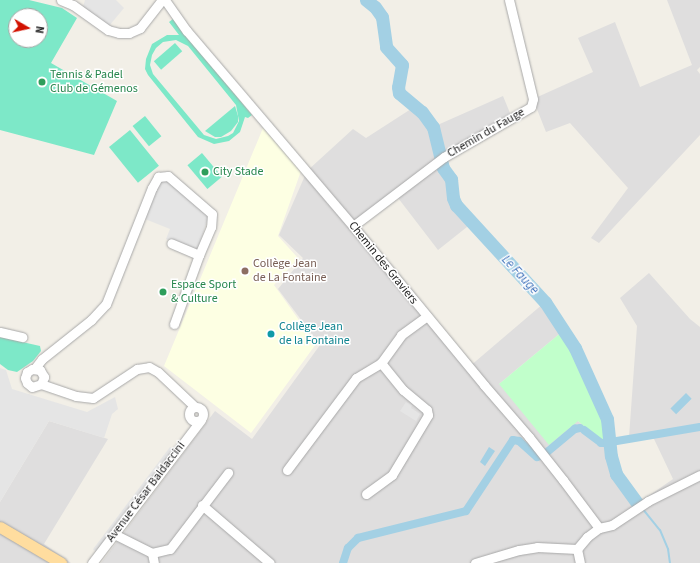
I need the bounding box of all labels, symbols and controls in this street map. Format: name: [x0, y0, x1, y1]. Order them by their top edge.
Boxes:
north arrow: [8, 8, 48, 48]
text: N: [31, 25, 47, 35]
place label: Tennis & Padel Club de Gémenos: [50, 68, 138, 96]
marker: Tennis & Padel Club de Gémenos: [37, 77, 47, 87]
street label: Chemin du Fauge: [445, 105, 527, 161]
place label: City Stade: [213, 165, 263, 179]
marker: City Stade: [200, 167, 210, 177]
street label: Chemin des Graviers: [345, 219, 421, 307]
water label: Le Fauge: [498, 252, 542, 298]
place label: Collège Jean de La Fontaine: [253, 257, 326, 285]
marker: Collège Jean de La Fontaine: [240, 266, 250, 276]
place label: Espace Sport & Culture: [171, 278, 236, 306]
marker: Espace Sport & Culture: [158, 287, 168, 297]
place label: Collège Jean de la Fontaine: [279, 320, 350, 348]
marker: Collège Jean de la Fontaine: [266, 329, 276, 339]
street label: Avenue César Baldaccini: [104, 439, 188, 545]

